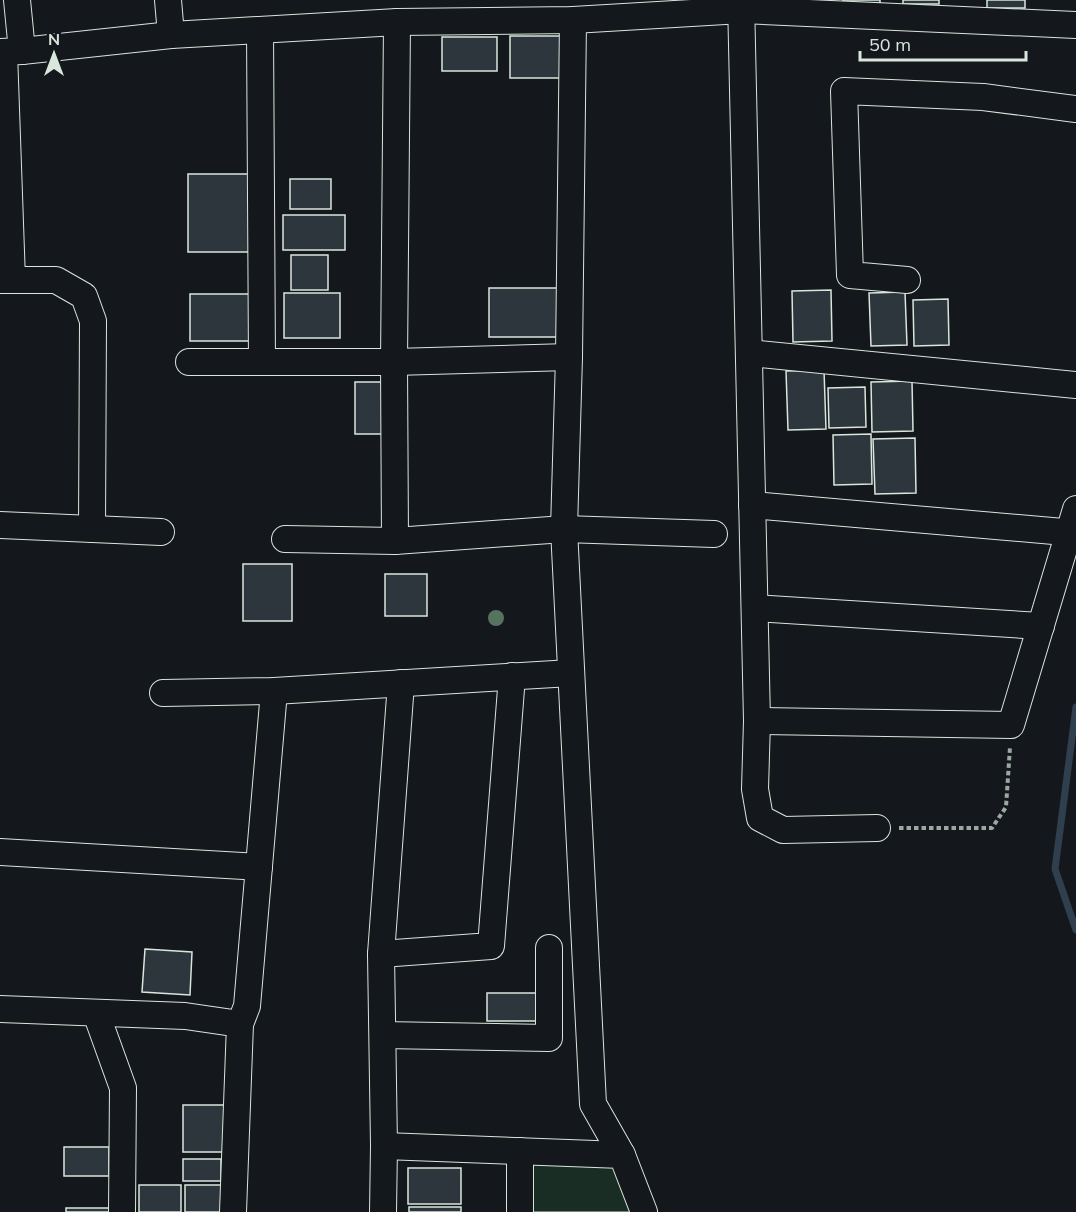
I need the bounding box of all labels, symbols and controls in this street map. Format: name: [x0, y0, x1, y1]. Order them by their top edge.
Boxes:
north arrow: [24, 24, 84, 84]
scale bar: [860, 24, 1026, 62]
text: N: [48, 29, 60, 49]
text: 50 m: [869, 33, 911, 56]

